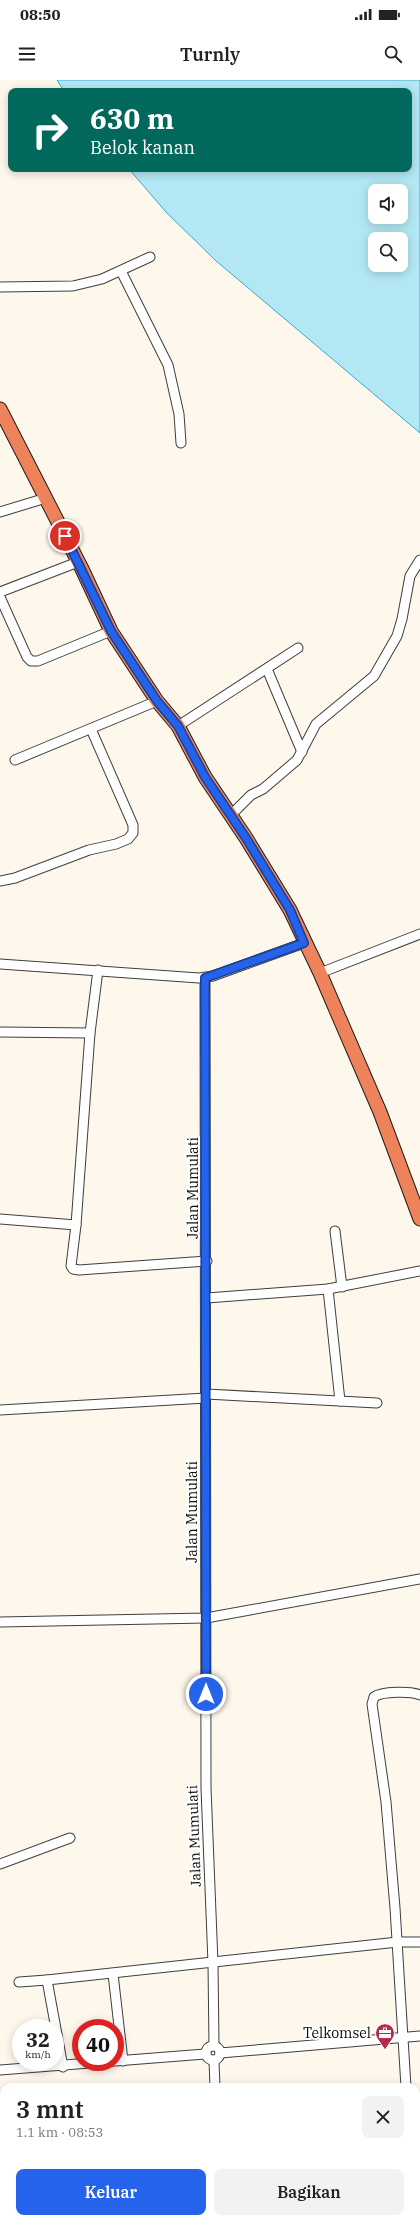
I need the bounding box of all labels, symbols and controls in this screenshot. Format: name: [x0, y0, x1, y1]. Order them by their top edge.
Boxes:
text: 08:50: [20, 5, 61, 24]
icon: menu: [16, 43, 38, 65]
text: Turnly: [180, 43, 240, 66]
icon: search: [382, 43, 404, 65]
text: 630 m: [90, 100, 174, 137]
icon: right: [24, 104, 76, 156]
text: Belok kanan: [90, 136, 195, 159]
map controls: [368, 184, 408, 272]
button: sound: [368, 184, 408, 224]
button: search: [368, 232, 408, 272]
pin: [48, 519, 82, 553]
icon: arrive: [54, 525, 76, 547]
street label: Jalan Mumulati: [184, 1137, 202, 1239]
street label: Jalan Mumulati: [183, 1461, 201, 1563]
position arrow: [185, 1673, 227, 1715]
street label: Jalan Mumulati: [183, 1785, 205, 1887]
speed limit sign: 40: [72, 2019, 124, 2071]
office icon: Telkomsel: [374, 2022, 396, 2050]
place label: Telkomsel: [303, 2024, 371, 2042]
text: 32: [26, 2026, 50, 2053]
text: km/h: [25, 2048, 51, 2061]
text: 3 mnt: [16, 2093, 84, 2125]
button: close: [362, 2096, 404, 2138]
text: 1.1 km · 08:53: [16, 2124, 103, 2141]
button: Keluar: [16, 2169, 206, 2215]
button: Bagikan: [214, 2169, 404, 2215]

